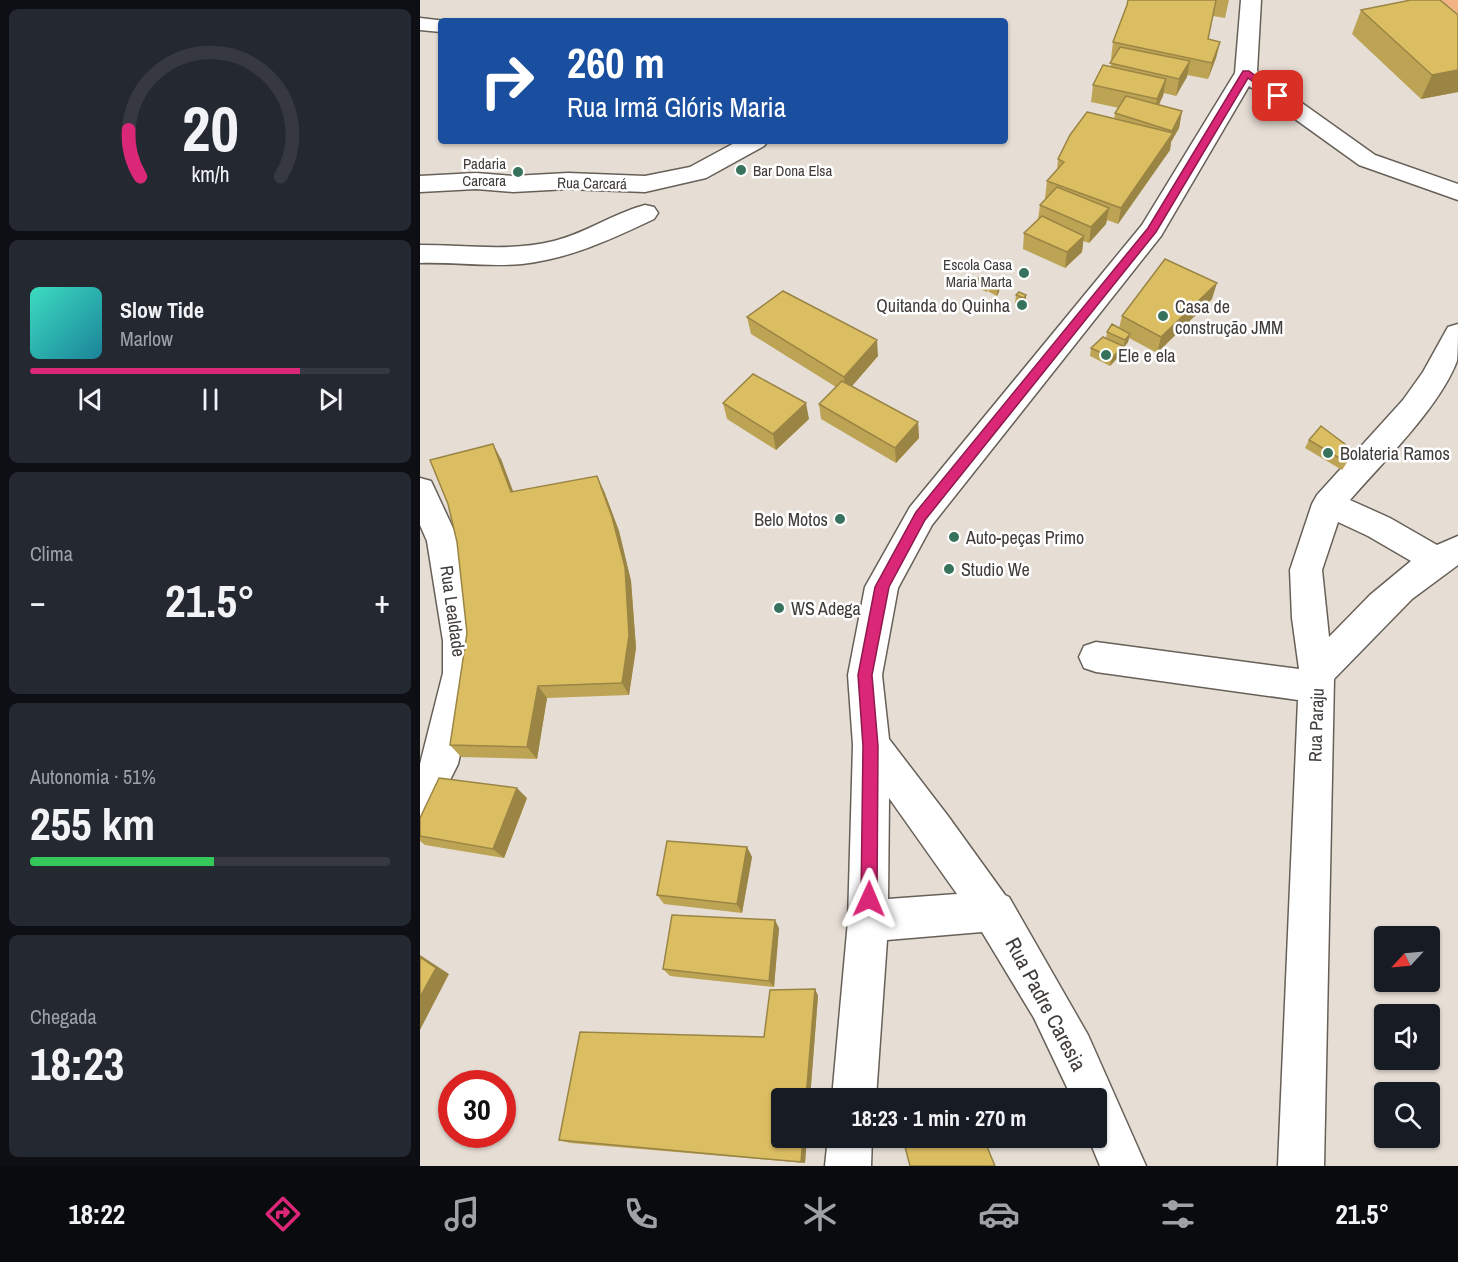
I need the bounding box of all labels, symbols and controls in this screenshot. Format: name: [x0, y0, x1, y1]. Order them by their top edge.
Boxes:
text: 260 m: [567, 35, 665, 91]
icon: right: [468, 42, 546, 120]
pin: [1252, 70, 1303, 121]
icon: arrive: [1261, 79, 1294, 112]
text: 20: [182, 86, 238, 170]
text: Rua Irmã Glóris Maria: [567, 89, 786, 125]
place label: Padaria Carcara: [462, 153, 506, 191]
place label: Bar Dona Elsa: [753, 160, 832, 181]
text: km/h: [191, 161, 229, 190]
marker: Bar Dona Elsa: [734, 163, 748, 177]
marker: Padaria Carcara: [511, 165, 525, 179]
street label: Rua Carcará: [557, 172, 627, 194]
place label: Escola Casa Maria Marta: [943, 254, 1012, 292]
marker: Escola Casa Maria Marta: [1017, 266, 1031, 280]
place label: Quitanda do Quinha: [876, 293, 1010, 318]
place label: Casa de construção JMM: [1175, 294, 1283, 340]
text: Slow Tide: [120, 295, 204, 325]
marker: Quitanda do Quinha: [1015, 298, 1029, 312]
marker: Casa de construção JMM: [1156, 309, 1170, 323]
text: Marlow: [120, 325, 173, 352]
place label: Ele e ela: [1118, 343, 1175, 368]
marker: Ele e ela: [1099, 348, 1113, 362]
icon: previous: [74, 383, 107, 416]
icon: pause: [194, 383, 227, 416]
icon: next: [314, 383, 347, 416]
place label: Bolateria Ramos: [1340, 441, 1450, 466]
marker: Bolateria Ramos: [1321, 446, 1335, 460]
place label: Belo Motos: [754, 507, 828, 532]
marker: Belo Motos: [833, 512, 847, 526]
place label: Auto-peças Primo: [965, 525, 1084, 550]
marker: Auto-peças Primo: [947, 530, 961, 544]
text: Clima: [30, 540, 73, 567]
place label: Studio We: [961, 557, 1030, 582]
marker: Studio We: [942, 562, 956, 576]
street label: Rua Lealdade: [434, 564, 472, 658]
text: 21.5°: [165, 570, 255, 631]
text: −: [30, 579, 46, 623]
text: +: [374, 579, 390, 623]
place label: WS Adega: [791, 596, 861, 621]
marker: WS Adega: [772, 601, 786, 615]
street label: Rua Paraju: [1302, 688, 1330, 762]
text: Autonomia · 51%: [30, 763, 156, 790]
text: 255 km: [30, 793, 155, 854]
position arrow: [837, 867, 901, 931]
north arrow: [1374, 926, 1440, 992]
map controls: [1374, 926, 1440, 1148]
street label: Rua Padre Caresia: [999, 932, 1094, 1076]
text: Chegada: [30, 1003, 97, 1030]
button: sound: [1374, 1004, 1440, 1070]
text: 18:23: [30, 1033, 124, 1094]
speed limit sign: 30: [438, 1070, 516, 1148]
button: search: [1374, 1082, 1440, 1148]
text: 18:23 · 1 min · 270 m: [852, 1103, 1026, 1133]
icon: directions: [262, 1193, 304, 1235]
icon: music: [441, 1193, 483, 1235]
icon: phone: [620, 1193, 662, 1235]
icon: climate: [799, 1193, 841, 1235]
icon: car: [978, 1193, 1020, 1235]
icon: filters: [1157, 1193, 1199, 1235]
text: 18:22: [68, 1196, 125, 1232]
text: 21.5°: [1336, 1196, 1389, 1232]

